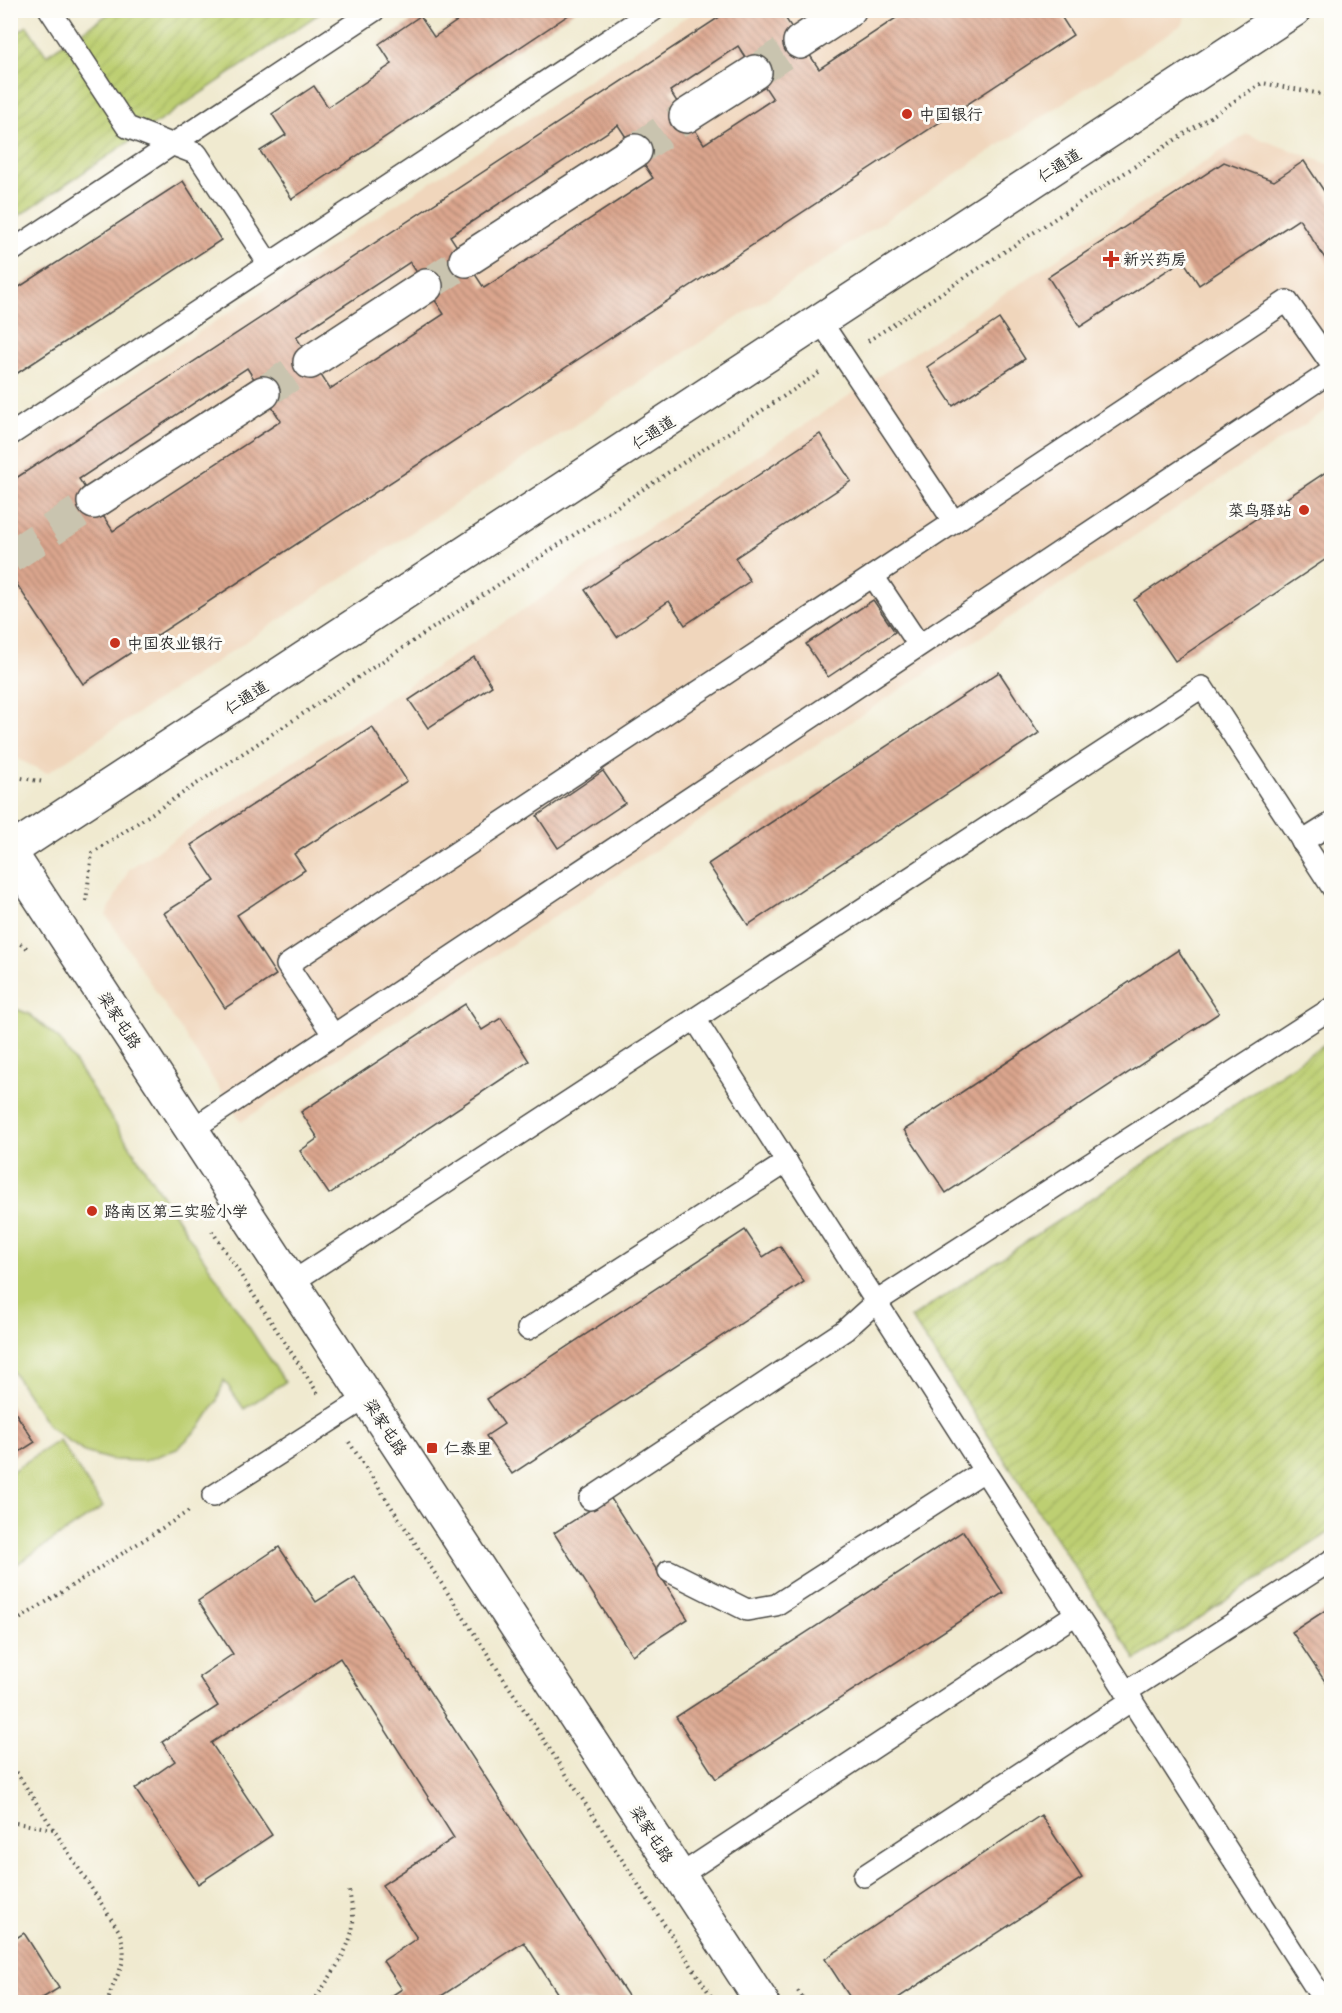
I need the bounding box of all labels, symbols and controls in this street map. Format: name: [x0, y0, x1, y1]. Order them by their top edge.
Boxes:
place label: 中国银行: [919, 103, 983, 125]
marker: 中国银行: [900, 107, 914, 121]
street label: 仁通道: [1033, 143, 1085, 187]
place label: 新兴药房: [1123, 248, 1187, 270]
marker: 新兴药房: [1104, 252, 1118, 266]
street label: 仁通道: [627, 410, 679, 454]
place label: 菜鸟驿站: [1228, 499, 1292, 521]
marker: 菜鸟驿站: [1297, 503, 1311, 517]
place label: 中国农业银行: [127, 632, 223, 654]
marker: 中国农业银行: [108, 636, 122, 650]
street label: 仁通道: [220, 675, 272, 719]
street label: 梁家屯路: [93, 987, 147, 1053]
place label: 路南区第三实验小学: [104, 1200, 248, 1222]
marker: 路南区第三实验小学: [85, 1204, 99, 1218]
street label: 梁家屯路: [359, 1394, 413, 1460]
place label: 仁泰里: [444, 1437, 492, 1459]
marker: 仁泰里: [425, 1441, 439, 1455]
street label: 梁家屯路: [625, 1801, 679, 1867]

